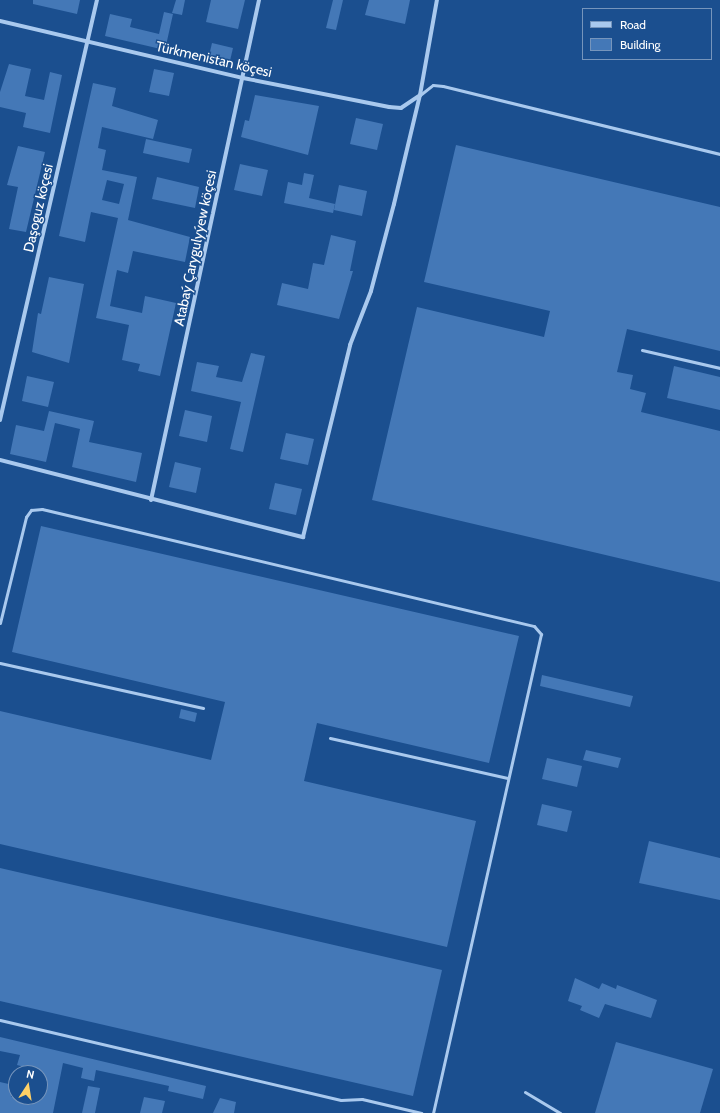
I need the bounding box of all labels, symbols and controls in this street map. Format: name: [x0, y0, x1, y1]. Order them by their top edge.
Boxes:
legend: [582, 8, 712, 60]
text: Road: [620, 17, 646, 32]
street label: Türkmenistan köçesi: [154, 37, 274, 81]
text: Building: [620, 37, 661, 52]
street label: Daşoguz köçesi: [20, 162, 56, 254]
street label: Atabaý Çarygulyýew köçesi: [170, 169, 220, 327]
north arrow: [8, 1065, 48, 1105]
text: N: [25, 1067, 36, 1082]

